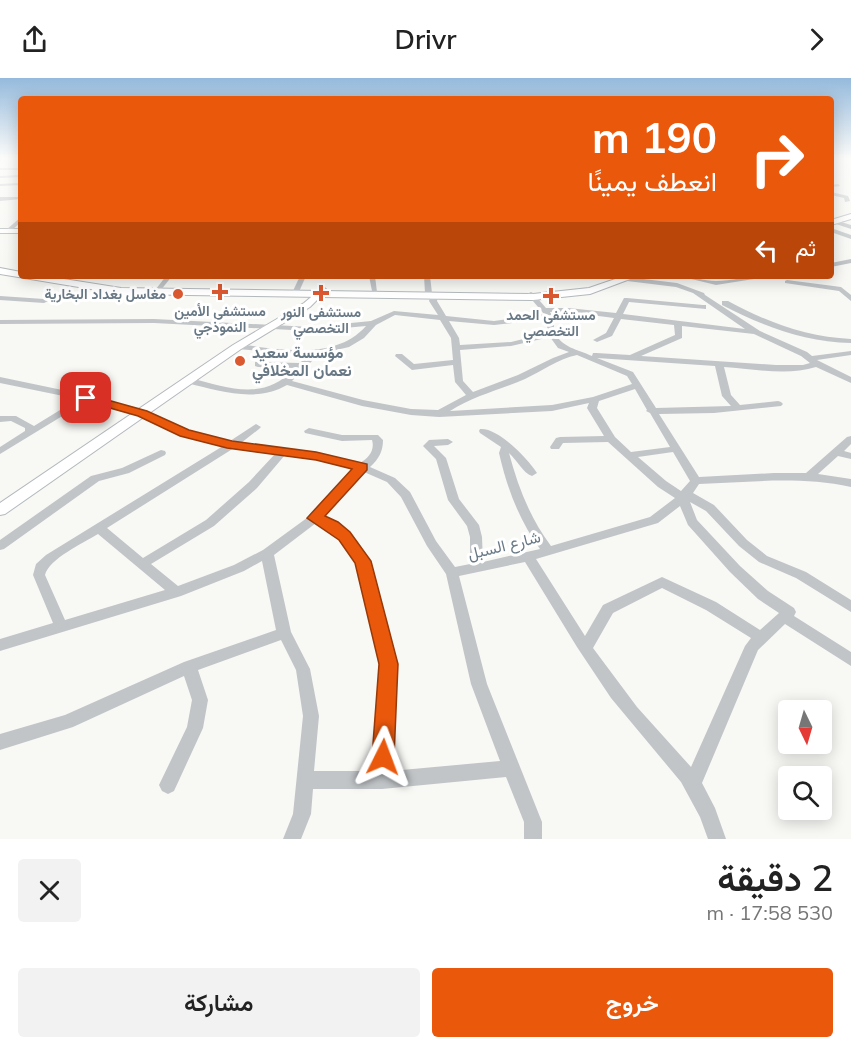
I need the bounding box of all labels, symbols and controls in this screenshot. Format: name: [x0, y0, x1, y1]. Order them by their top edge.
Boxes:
text: Drivr: [395, 22, 456, 56]
icon: share: [18, 23, 51, 56]
icon: forward: [800, 23, 833, 56]
text: 190 m: [592, 111, 717, 164]
icon: right: [738, 120, 816, 198]
text: انعطف يمينًا: [587, 164, 717, 198]
icon: left: [750, 234, 783, 267]
text: ثم: [795, 234, 816, 262]
marker: مستشفى الأمين النموذجي: [211, 283, 229, 301]
marker: مستشفى النور التخصصي: [312, 284, 330, 302]
place label: مغاسل بغداد البخارية: [45, 285, 166, 303]
marker: مغاسل بغداد البخارية: [171, 287, 185, 301]
marker: مستشفى الحمد التخصصي: [542, 287, 560, 305]
place label: مستشفى الأمين النموذجي: [174, 302, 266, 339]
place label: مستشفى النور التخصصي: [280, 303, 362, 340]
place label: مستشفى الحمد التخصصي: [506, 306, 596, 343]
place label: مؤسسة سعيد نعمان المخلافي: [252, 342, 352, 384]
marker: مؤسسة سعيد نعمان المخلافي: [233, 354, 247, 368]
pin: [60, 372, 111, 423]
icon: arrive: [69, 381, 102, 414]
street label: شارع السبل: [465, 526, 543, 566]
north arrow: [778, 700, 832, 754]
map controls: [778, 700, 832, 820]
position arrow: [351, 725, 415, 789]
button: search: [778, 766, 832, 820]
text: 2 دقيقة: [717, 855, 833, 900]
button: close: [18, 859, 81, 922]
text: 530 m · 17:58: [707, 900, 833, 925]
button: مشاركة: [18, 968, 420, 1037]
button: خروج: [432, 968, 833, 1037]

